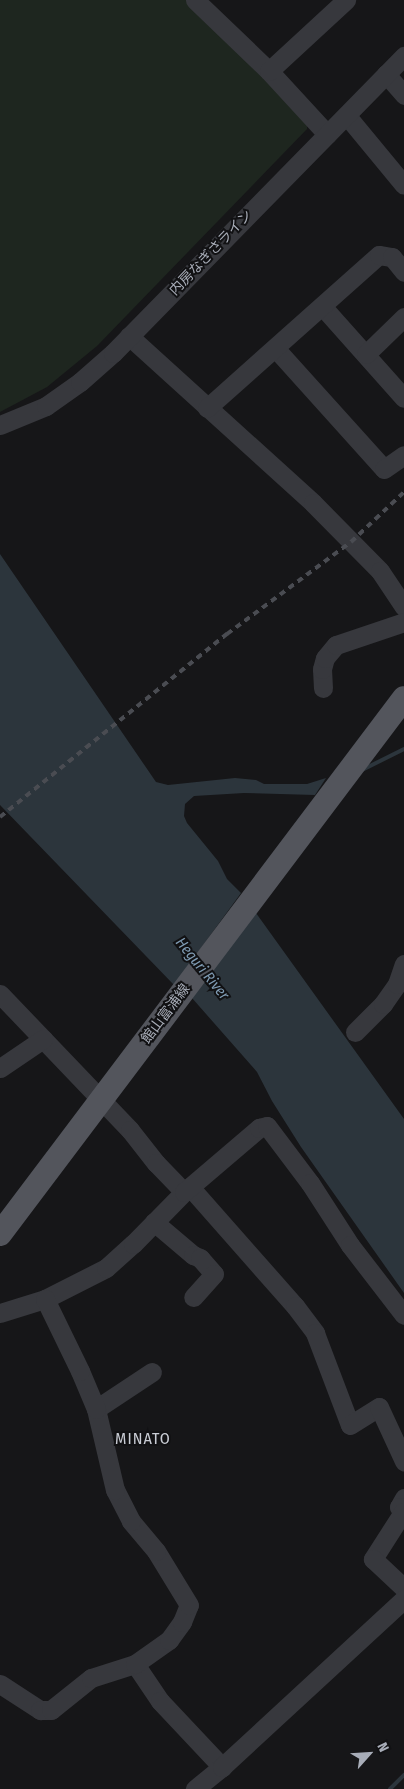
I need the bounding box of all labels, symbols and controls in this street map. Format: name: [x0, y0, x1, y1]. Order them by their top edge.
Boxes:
street label: 内房なぎさライン: [166, 207, 256, 299]
water label: Heguri River: [171, 934, 233, 1004]
street label: 館山富浦線: [138, 981, 194, 1047]
district label: MINATO: [114, 1429, 172, 1449]
north arrow: [344, 1729, 394, 1779]
text: N: [373, 1740, 392, 1755]

